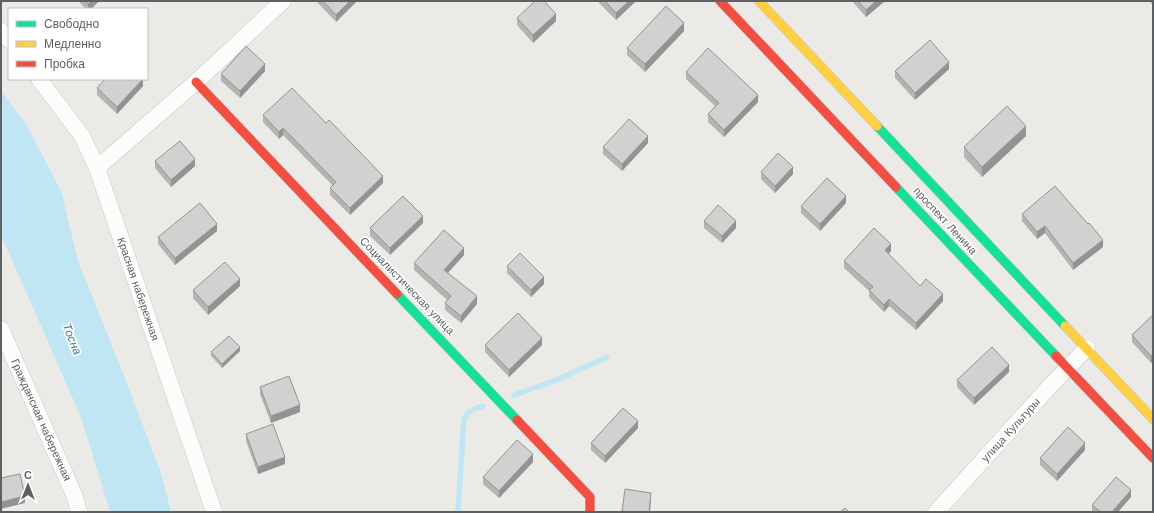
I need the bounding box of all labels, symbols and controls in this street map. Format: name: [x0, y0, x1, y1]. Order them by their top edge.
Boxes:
legend: [8, 8, 148, 80]
text: Свободно: [44, 17, 99, 31]
text: Медленно: [44, 37, 101, 51]
text: Пробка: [44, 57, 85, 71]
street label: проспект Ленина: [910, 185, 980, 258]
street label: Социалистическая улица: [357, 235, 458, 338]
street label: Красная набережная: [114, 236, 162, 342]
water label: Тосна: [59, 321, 85, 357]
street label: Гражданская набережная: [8, 357, 74, 483]
street label: улица Культуры: [979, 395, 1043, 465]
north arrow: [8, 465, 48, 505]
text: С: [24, 469, 32, 482]

